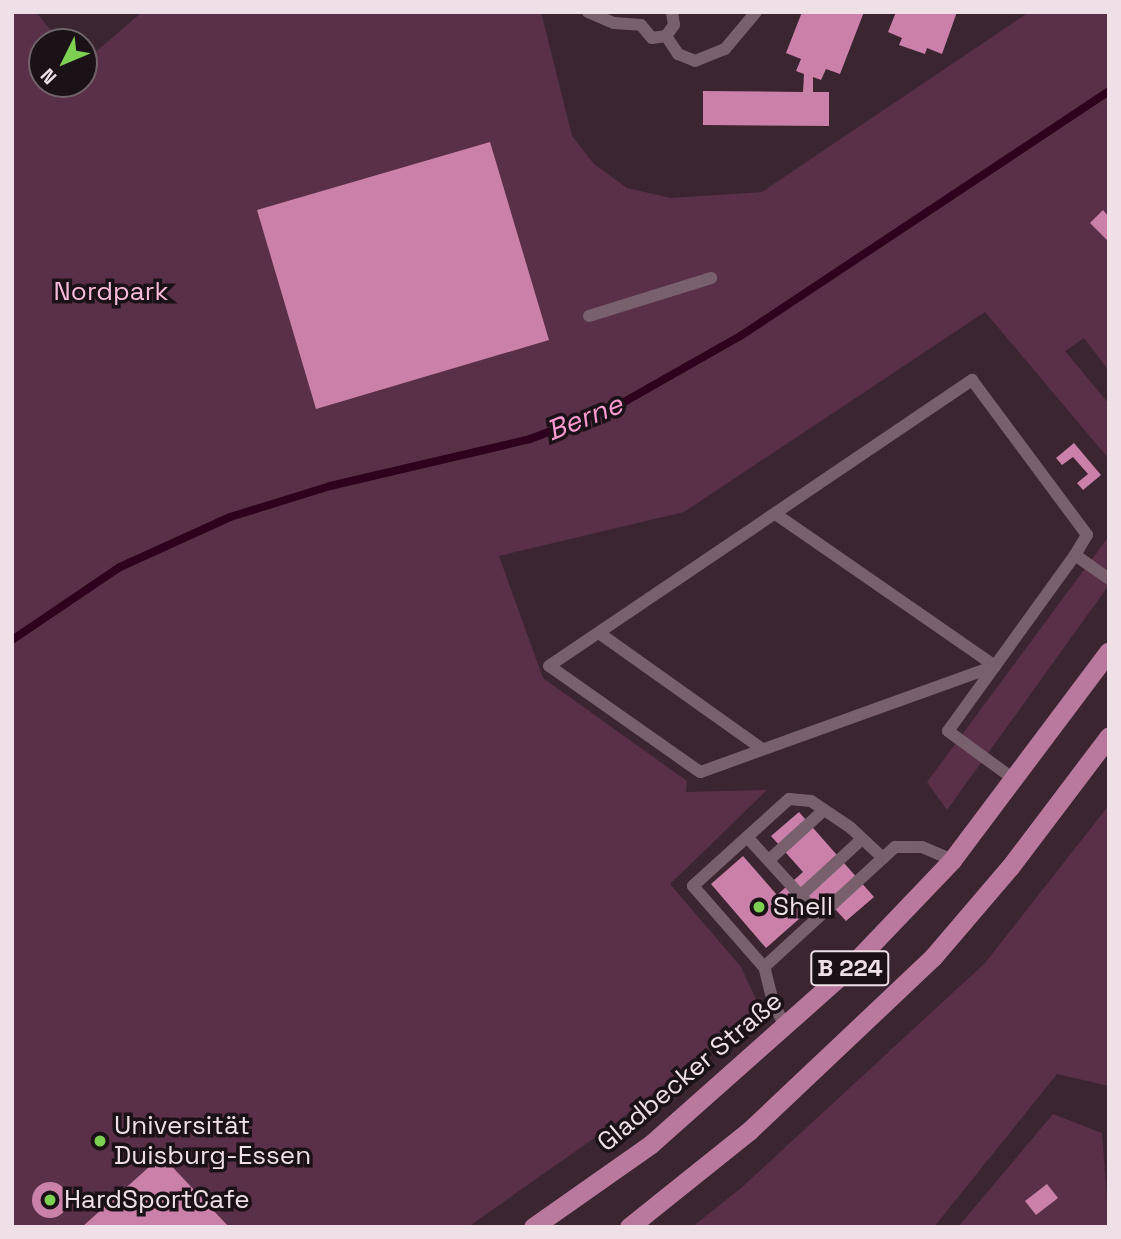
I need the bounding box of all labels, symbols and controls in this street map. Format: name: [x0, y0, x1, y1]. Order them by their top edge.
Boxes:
north arrow: [28, 28, 98, 98]
text: N: [35, 63, 62, 89]
park label: Nordpark: [54, 276, 168, 308]
water label: Berne: [541, 387, 627, 447]
place label: Shell: [773, 891, 833, 923]
marker: Shell: [751, 899, 767, 915]
road number: B 224: [810, 948, 890, 988]
street label: Gladbecker Straße: [591, 986, 789, 1158]
place label: Universität Duisburg-Essen: [114, 1110, 311, 1172]
marker: Universität Duisburg-Essen: [92, 1133, 108, 1149]
place label: HardSportCafe: [64, 1184, 250, 1216]
marker: HardSportCafe: [42, 1192, 58, 1208]

